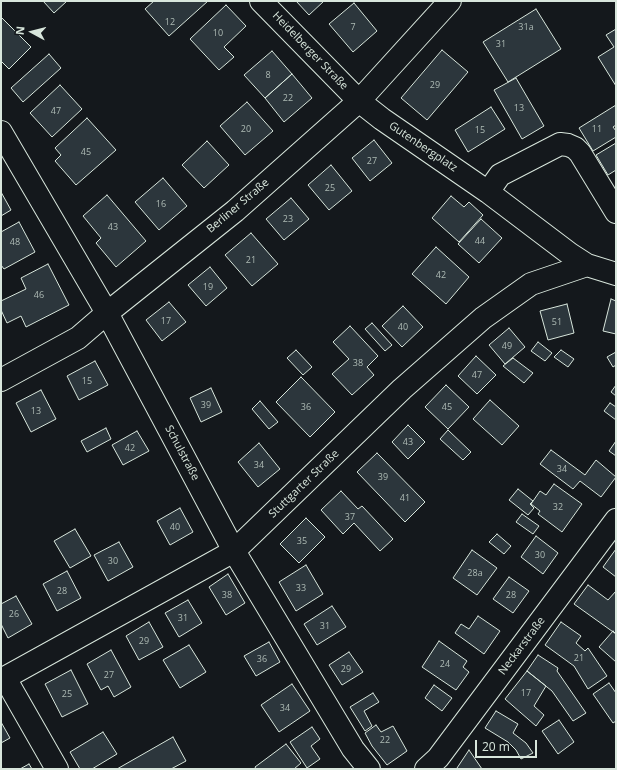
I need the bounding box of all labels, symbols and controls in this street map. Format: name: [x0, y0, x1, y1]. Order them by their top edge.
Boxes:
street label: Heidelberger Straße: [269, 9, 351, 93]
north arrow: [12, 12, 52, 52]
house number: 12: [165, 17, 175, 27]
house number: 7: [350, 22, 356, 32]
house number: 31a: [518, 22, 534, 32]
text: N: [12, 25, 28, 36]
house number: 10: [213, 28, 223, 38]
house number: 31: [496, 39, 506, 49]
house number: 8: [265, 70, 271, 80]
house number: 29: [430, 80, 440, 90]
house number: 22: [283, 93, 293, 103]
house number: 13: [514, 103, 524, 113]
house number: 47: [51, 106, 61, 116]
street label: Gutenbergplatz: [386, 119, 460, 175]
house number: 20: [241, 124, 251, 134]
house number: 11: [592, 124, 602, 134]
house number: 15: [475, 125, 485, 135]
house number: 45: [81, 147, 91, 157]
house number: 27: [367, 156, 377, 166]
street label: Berliner Straße: [204, 176, 272, 236]
house number: 25: [325, 183, 335, 193]
house number: 16: [156, 199, 166, 209]
house number: 23: [283, 214, 293, 224]
house number: 43: [108, 222, 118, 232]
house number: 44: [475, 236, 485, 246]
house number: 48: [10, 237, 20, 247]
house number: 21: [246, 255, 256, 265]
house number: 42: [436, 270, 446, 280]
house number: 19: [203, 282, 213, 292]
house number: 46: [34, 290, 44, 300]
house number: 17: [161, 316, 171, 326]
house number: 51: [552, 317, 562, 327]
house number: 40: [398, 322, 408, 332]
house number: 49: [502, 341, 512, 351]
house number: 38: [353, 358, 363, 368]
house number: 47: [472, 370, 482, 380]
house number: 15: [82, 376, 92, 386]
house number: 39: [201, 400, 211, 410]
house number: 36: [301, 402, 311, 412]
house number: 45: [442, 402, 452, 412]
house number: 13: [31, 406, 41, 416]
street label: Schulstraße: [162, 423, 202, 483]
house number: 43: [403, 437, 413, 447]
house number: 42: [125, 443, 135, 453]
street label: Stuttgarter Straße: [266, 447, 342, 521]
house number: 34: [254, 460, 264, 470]
house number: 34: [557, 464, 567, 474]
house number: 39: [378, 472, 388, 482]
house number: 41: [400, 493, 410, 503]
house number: 32: [553, 502, 563, 512]
house number: 37: [345, 512, 355, 522]
house number: 40: [170, 522, 180, 532]
house number: 35: [297, 536, 307, 546]
house number: 30: [535, 550, 545, 560]
house number: 30: [108, 556, 118, 566]
house number: 28a: [467, 568, 483, 578]
house number: 33: [296, 583, 306, 593]
house number: 28: [57, 586, 67, 596]
house number: 38: [222, 590, 232, 600]
house number: 28: [506, 590, 516, 600]
house number: 26: [9, 609, 19, 619]
house number: 31: [178, 613, 188, 623]
street label: Neckarstraße: [496, 615, 548, 677]
house number: 31: [320, 621, 330, 631]
house number: 29: [139, 636, 149, 646]
house number: 21: [574, 653, 584, 663]
house number: 36: [257, 654, 267, 664]
house number: 24: [440, 659, 450, 669]
house number: 29: [341, 664, 351, 674]
house number: 27: [104, 670, 114, 680]
house number: 17: [521, 688, 531, 698]
house number: 25: [62, 689, 72, 699]
house number: 34: [280, 703, 290, 713]
scale bar: [477, 732, 539, 758]
house number: 22: [380, 735, 390, 745]
text: 20 m: [482, 738, 510, 755]

